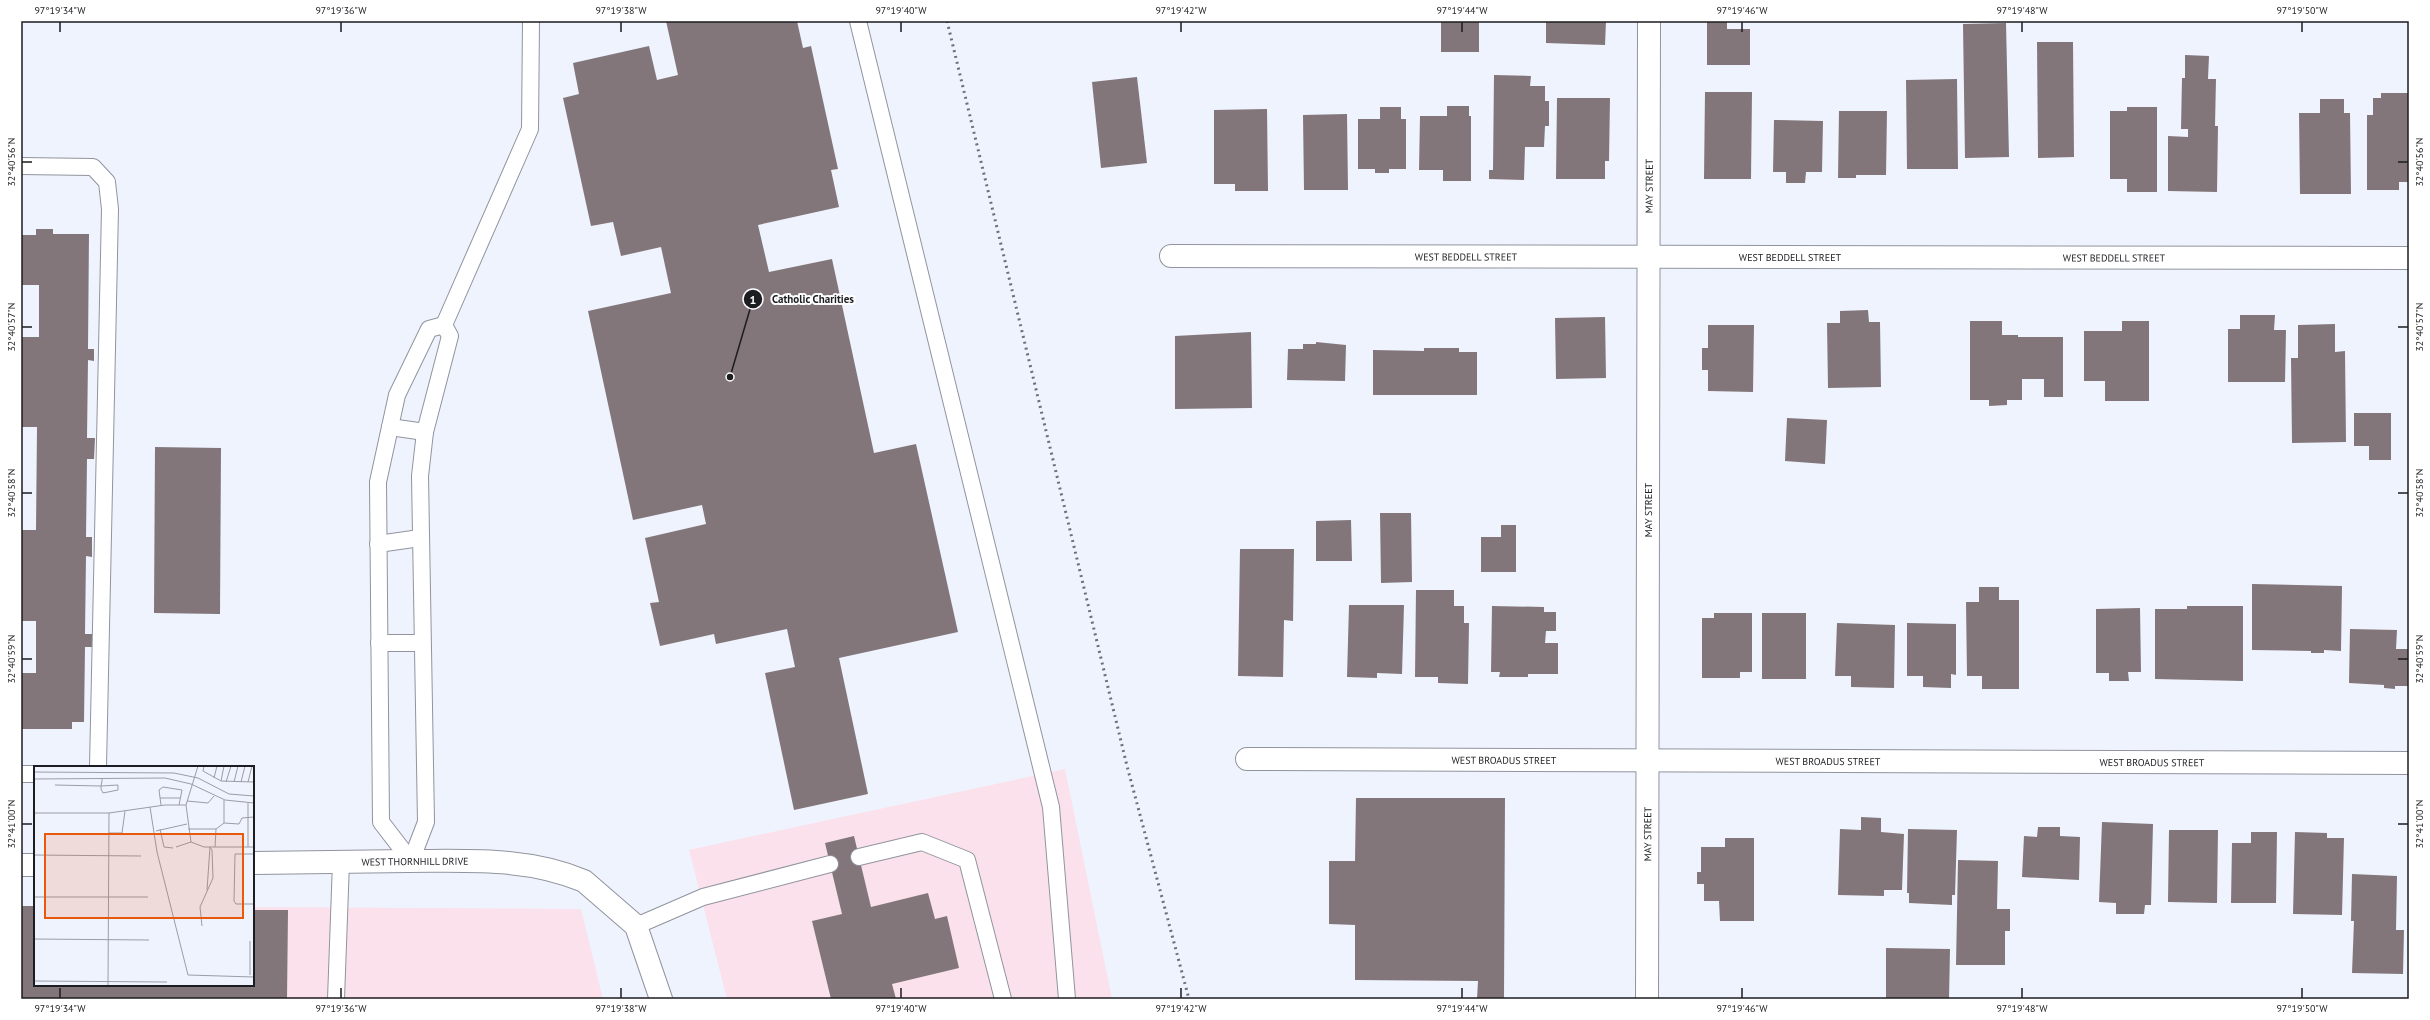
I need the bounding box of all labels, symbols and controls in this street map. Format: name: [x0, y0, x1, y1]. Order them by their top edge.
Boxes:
text: 97°19'34"W: [34, 4, 86, 17]
text: 97°19'36"W: [315, 4, 367, 17]
text: 97°19'38"W: [595, 4, 647, 17]
text: 97°19'40"W: [875, 4, 927, 17]
text: 97°19'42"W: [1155, 4, 1207, 17]
text: 97°19'44"W: [1436, 4, 1488, 17]
text: 97°19'46"W: [1716, 4, 1768, 17]
text: 97°19'48"W: [1996, 4, 2048, 17]
text: 97°19'50"W: [2276, 4, 2328, 17]
text: 32°40'56"N: [5, 137, 18, 187]
text: 32°40'56"N: [2413, 137, 2426, 187]
street label: MAY STREET: [1642, 158, 1655, 213]
street label: WEST BEDDELL STREET: [1415, 250, 1518, 263]
street label: WEST BEDDELL STREET: [1739, 250, 1842, 264]
street label: WEST BEDDELL STREET: [2063, 251, 2166, 264]
callout: Catholic Charities: [743, 288, 862, 311]
text: 1: [750, 292, 756, 307]
text: Catholic Charities: [772, 292, 854, 306]
text: 32°40'57"N: [5, 302, 18, 352]
text: 32°40'57"N: [2413, 302, 2426, 352]
text: 32°40'58"N: [5, 468, 18, 518]
text: 32°40'58"N: [2413, 468, 2426, 518]
street label: MAY STREET: [1641, 482, 1655, 537]
text: 32°40'59"N: [5, 634, 18, 684]
text: 32°40'59"N: [2413, 634, 2426, 684]
street label: WEST BROADUS STREET: [1452, 753, 1557, 767]
street label: WEST BROADUS STREET: [1776, 754, 1881, 768]
street label: WEST BROADUS STREET: [2100, 755, 2205, 769]
inset map: [34, 766, 254, 986]
text: 32°41'00"N: [5, 799, 18, 849]
text: 32°41'00"N: [2413, 799, 2426, 849]
street label: MAY STREET: [1641, 806, 1654, 861]
street label: WEST THORNHILL DRIVE: [361, 854, 469, 868]
text: 97°19'34"W: [34, 1002, 86, 1015]
text: 97°19'36"W: [315, 1002, 367, 1015]
text: 97°19'38"W: [595, 1002, 647, 1015]
text: 97°19'40"W: [875, 1002, 927, 1015]
text: 97°19'42"W: [1155, 1002, 1207, 1015]
text: 97°19'44"W: [1436, 1002, 1488, 1015]
text: 97°19'46"W: [1716, 1002, 1768, 1015]
text: 97°19'48"W: [1996, 1002, 2048, 1015]
text: 97°19'50"W: [2276, 1002, 2328, 1015]

